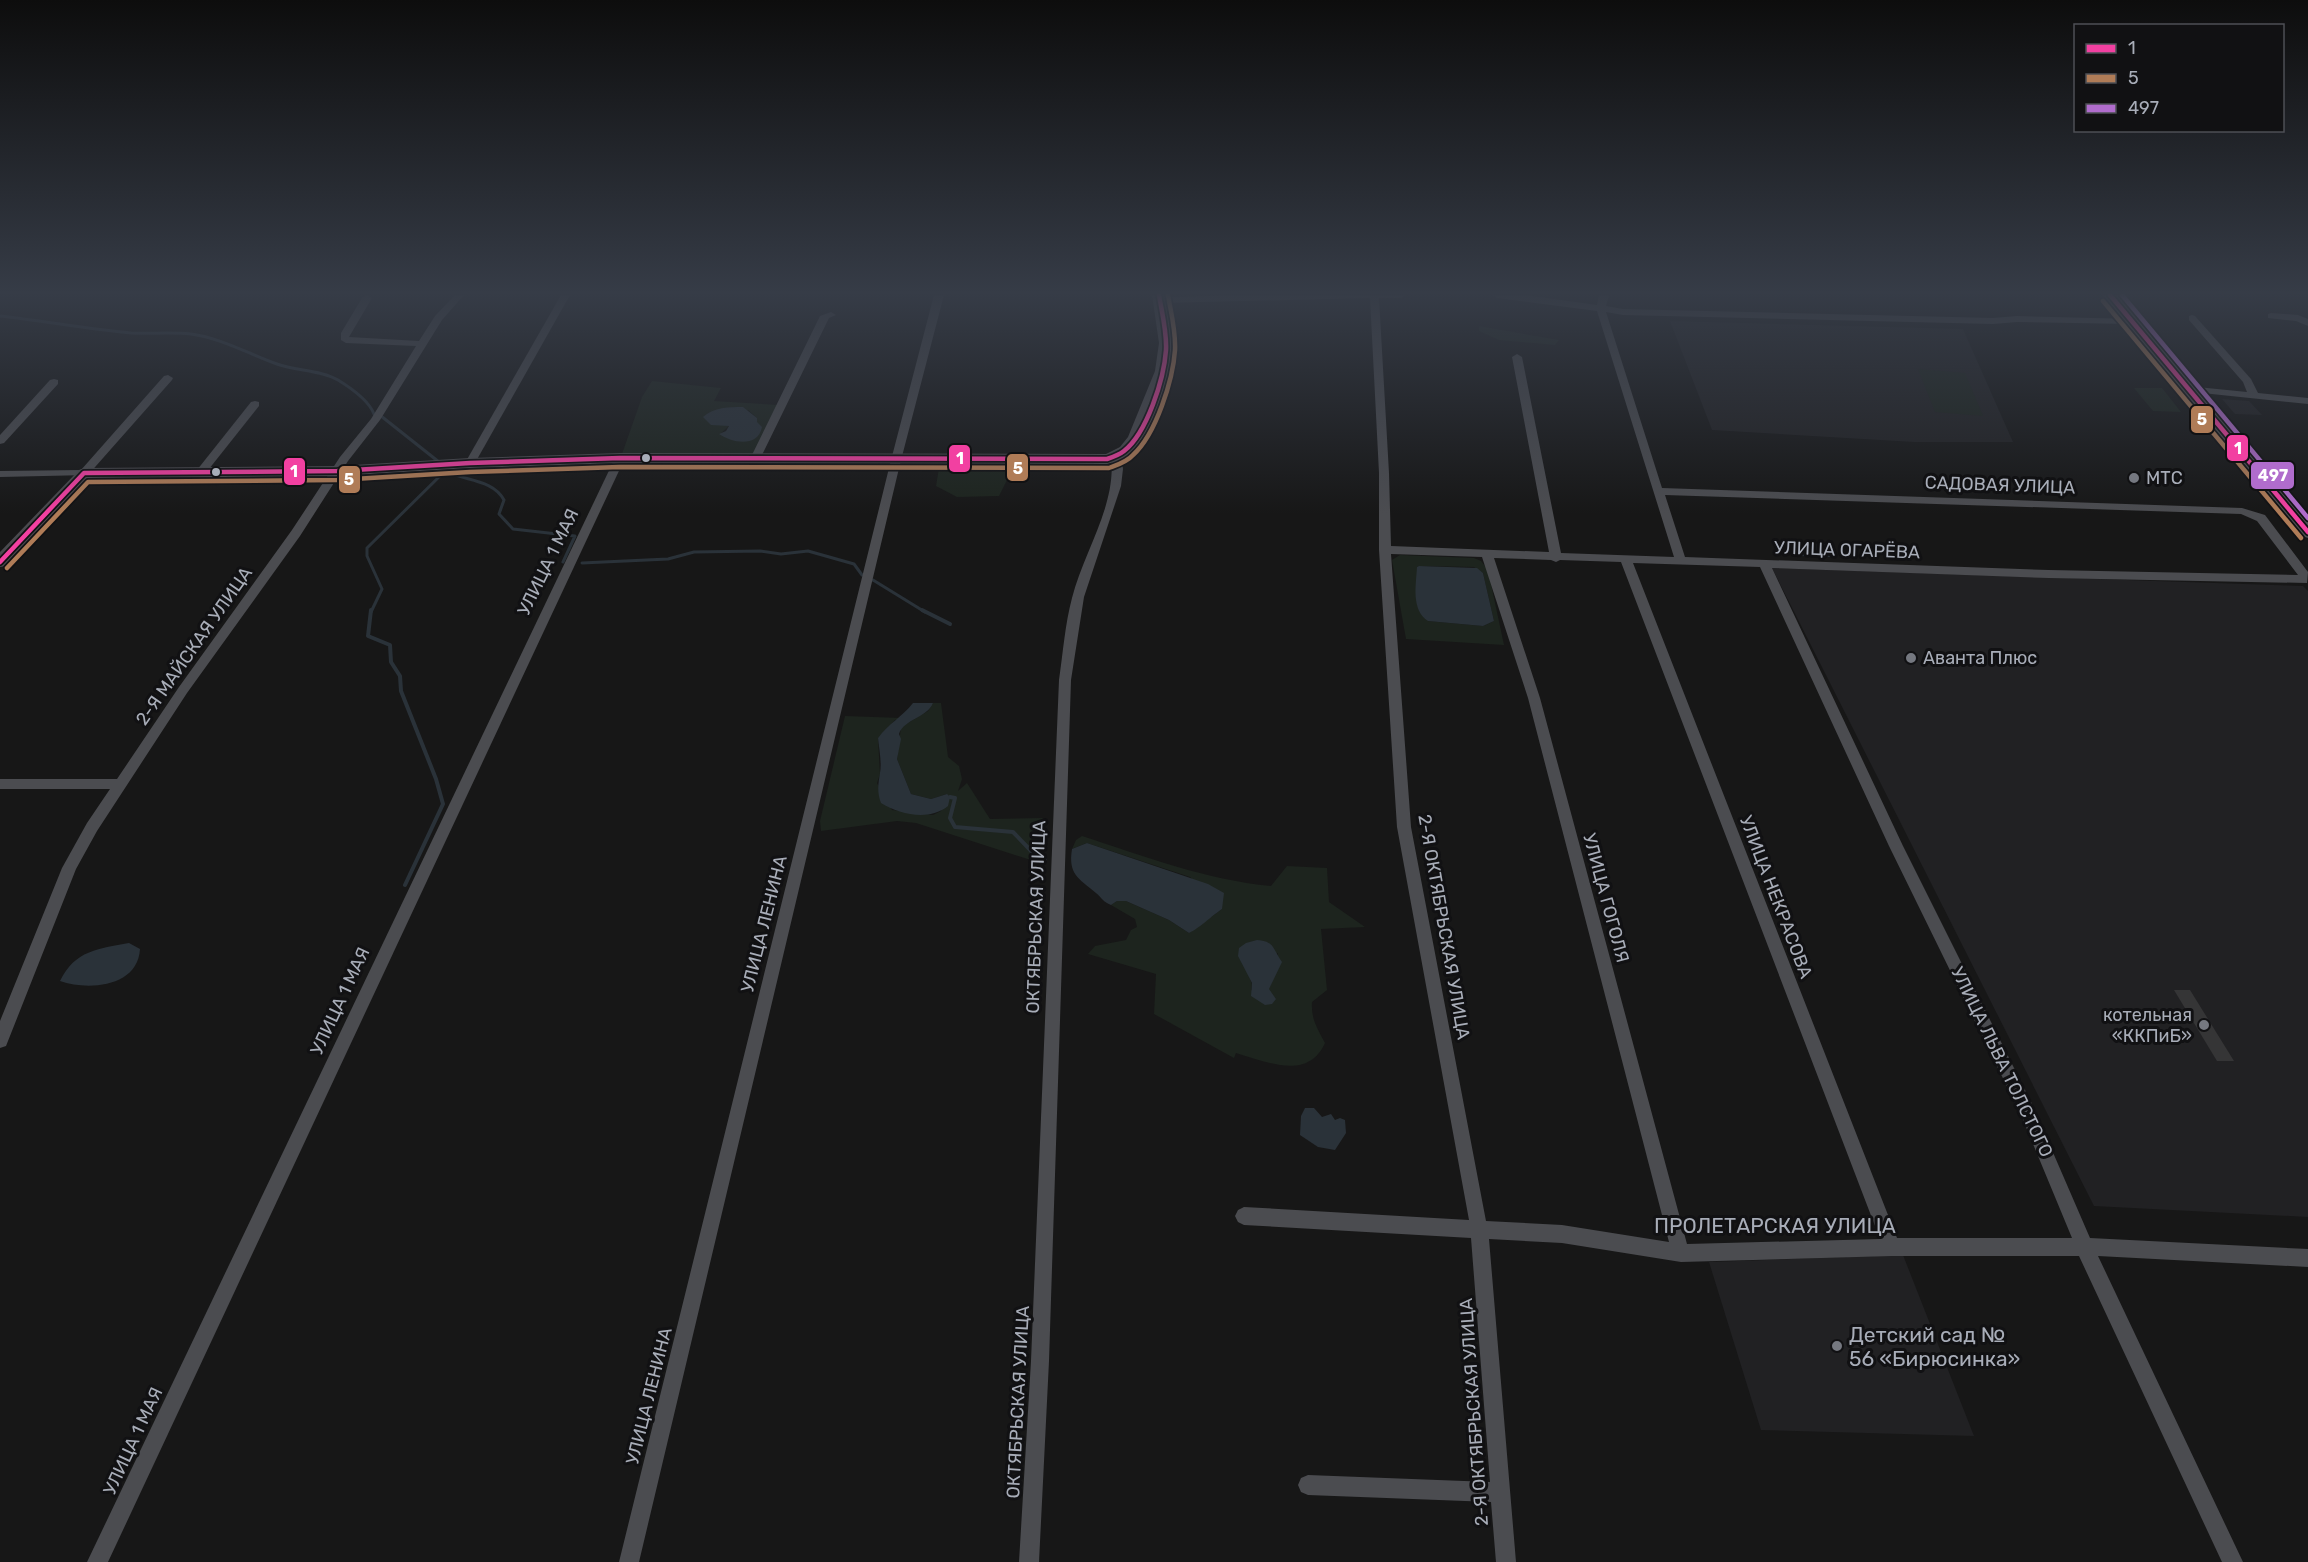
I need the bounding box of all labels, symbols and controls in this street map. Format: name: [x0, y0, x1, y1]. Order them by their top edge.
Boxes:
legend: [2074, 24, 2284, 132]
text: 1: [2128, 37, 2136, 59]
text: 5: [2128, 67, 2139, 89]
text: 497: [2128, 97, 2159, 119]
line badge: 5: [2190, 405, 2214, 434]
text: 5: [2197, 410, 2207, 429]
line badge: 1: [2226, 434, 2249, 462]
text: 1: [2234, 439, 2242, 458]
line badge: 1: [948, 444, 971, 473]
text: 1: [956, 449, 964, 468]
unlabelled marker: [640, 452, 652, 464]
line badge: 5: [1006, 453, 1029, 482]
line badge: 1: [283, 457, 306, 486]
text: 5: [1013, 459, 1023, 478]
line badge: 497: [2250, 461, 2295, 490]
text: 1: [290, 462, 298, 481]
line badge: 5: [338, 465, 361, 494]
unlabelled marker: [210, 466, 222, 478]
text: 497: [2258, 466, 2288, 485]
place label: МТС: [2146, 467, 2183, 489]
text: 5: [344, 470, 354, 489]
street label: САДОВАЯ УЛИЦА: [1924, 471, 2076, 499]
marker: МТС: [2127, 471, 2141, 485]
street label: УЛИЦА 1 МАЯ: [513, 505, 583, 619]
street label: УЛИЦА ОГАРЁВА: [1774, 536, 1920, 564]
street label: 2-Я МАЙСКАЯ УЛИЦА: [131, 563, 257, 729]
place label: Аванта Плюс: [1923, 647, 2037, 669]
marker: Аванта Плюс: [1904, 651, 1918, 665]
street label: УЛИЦА НЕКРАСОВА: [1735, 812, 1817, 982]
street label: 2-Я ОКТЯБРЬСКАЯ УЛИЦА: [1413, 813, 1475, 1041]
street label: ОКТЯБРЬСКАЯ УЛИЦА: [1022, 820, 1050, 1014]
street label: УЛИЦА ГОГОЛЯ: [1578, 831, 1634, 965]
street label: УЛИЦА ЛЕНИНА: [736, 853, 792, 995]
street label: УЛИЦА 1 МАЯ: [305, 944, 375, 1058]
street label: УЛИЦА ЛЬВА ТОЛСТОГО: [1946, 963, 2058, 1161]
place label: котельная «ККПиБ»: [2103, 1004, 2192, 1047]
marker: котельная «ККПиБ»: [2197, 1018, 2211, 1032]
street label: ПРОЛЕТАРСКАЯ УЛИЦА: [1654, 1213, 1896, 1238]
street label: 2-Я ОКТЯБРЬСКАЯ УЛИЦА: [1455, 1297, 1493, 1527]
street label: ОКТЯБРЬСКАЯ УЛИЦА: [1002, 1305, 1034, 1499]
place label: Детский сад № 56 «Бирюсинка»: [1849, 1322, 2020, 1371]
street label: УЛИЦА ЛЕНИНА: [621, 1325, 677, 1467]
marker: Детский сад № 56 «Бирюсинка»: [1830, 1339, 1844, 1353]
street label: УЛИЦА 1 МАЯ: [98, 1384, 168, 1498]

